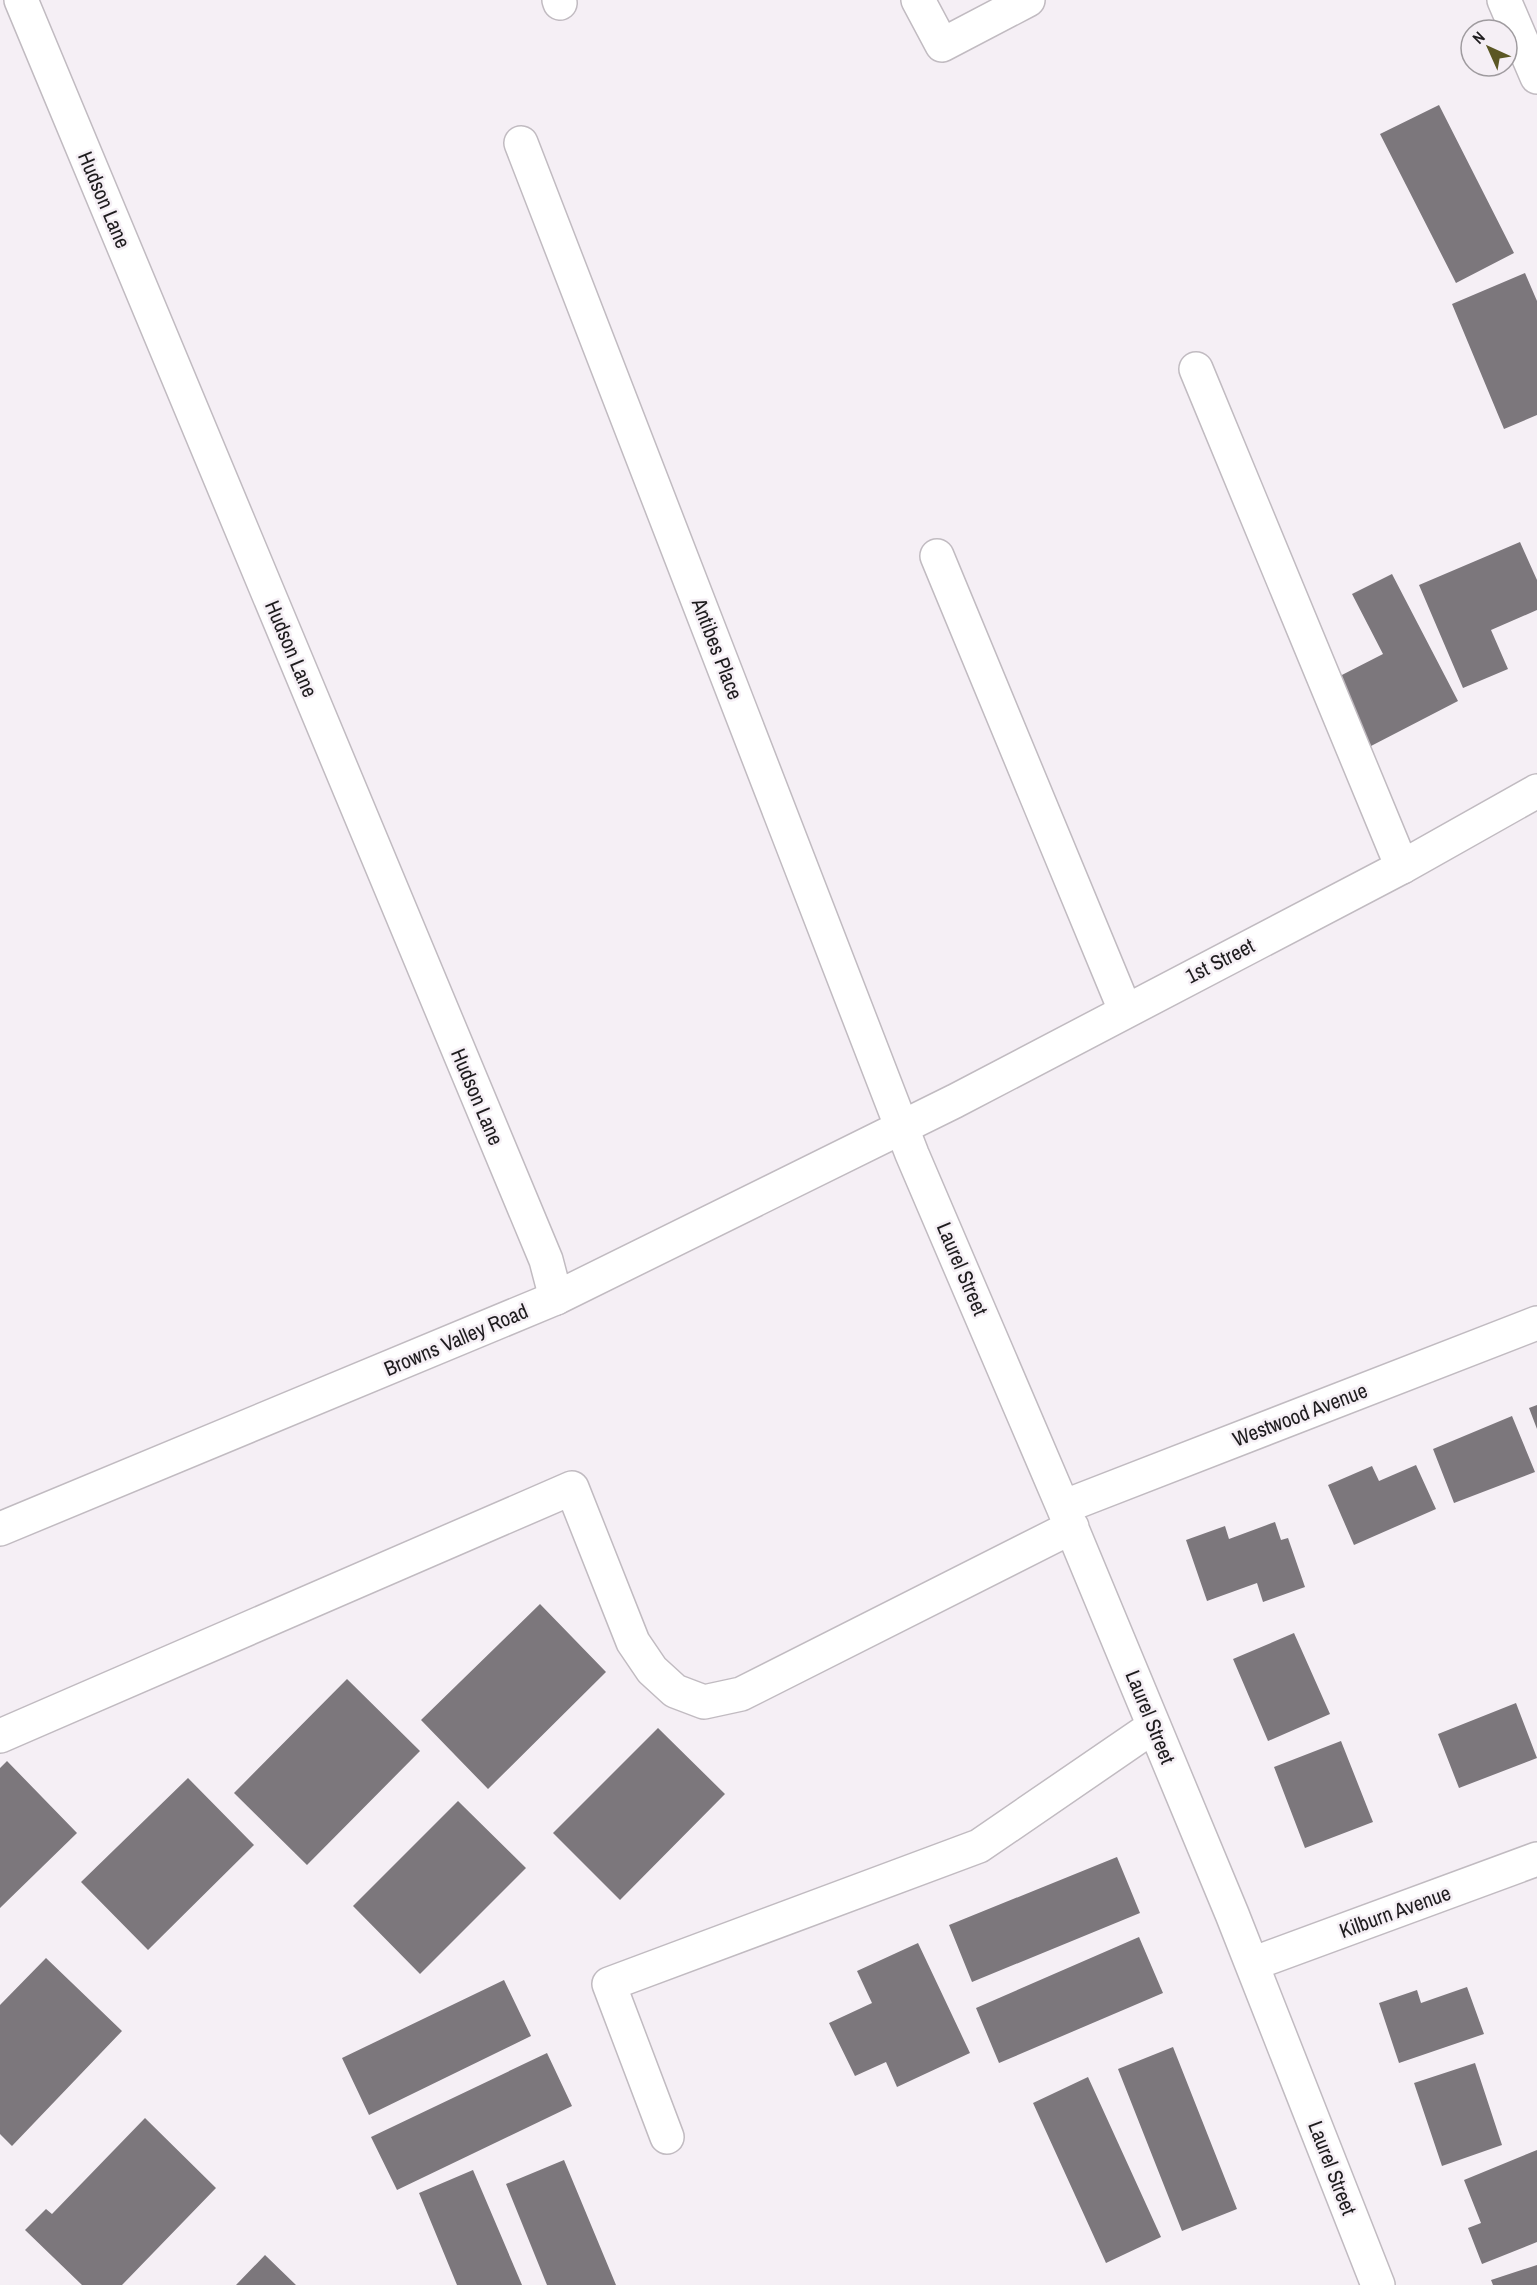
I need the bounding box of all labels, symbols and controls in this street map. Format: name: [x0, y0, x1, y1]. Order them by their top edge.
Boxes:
north arrow: [1459, 18, 1519, 78]
text: N: [1467, 26, 1490, 49]
street label: Hudson Lane: [71, 147, 138, 253]
street label: Antibes Place: [685, 593, 750, 704]
street label: Hudson Lane: [258, 596, 325, 702]
street label: 1st Street: [1180, 931, 1259, 990]
street label: Hudson Lane: [444, 1044, 511, 1150]
street label: Laurel Street: [930, 1218, 995, 1320]
street label: Browns Valley Road: [379, 1296, 532, 1383]
street label: Westwood Avenue: [1228, 1376, 1371, 1454]
street label: Laurel Street: [1119, 1666, 1182, 1768]
street label: Kilburn Avenue: [1335, 1878, 1455, 1945]
street label: Laurel Street: [1301, 2117, 1364, 2219]

